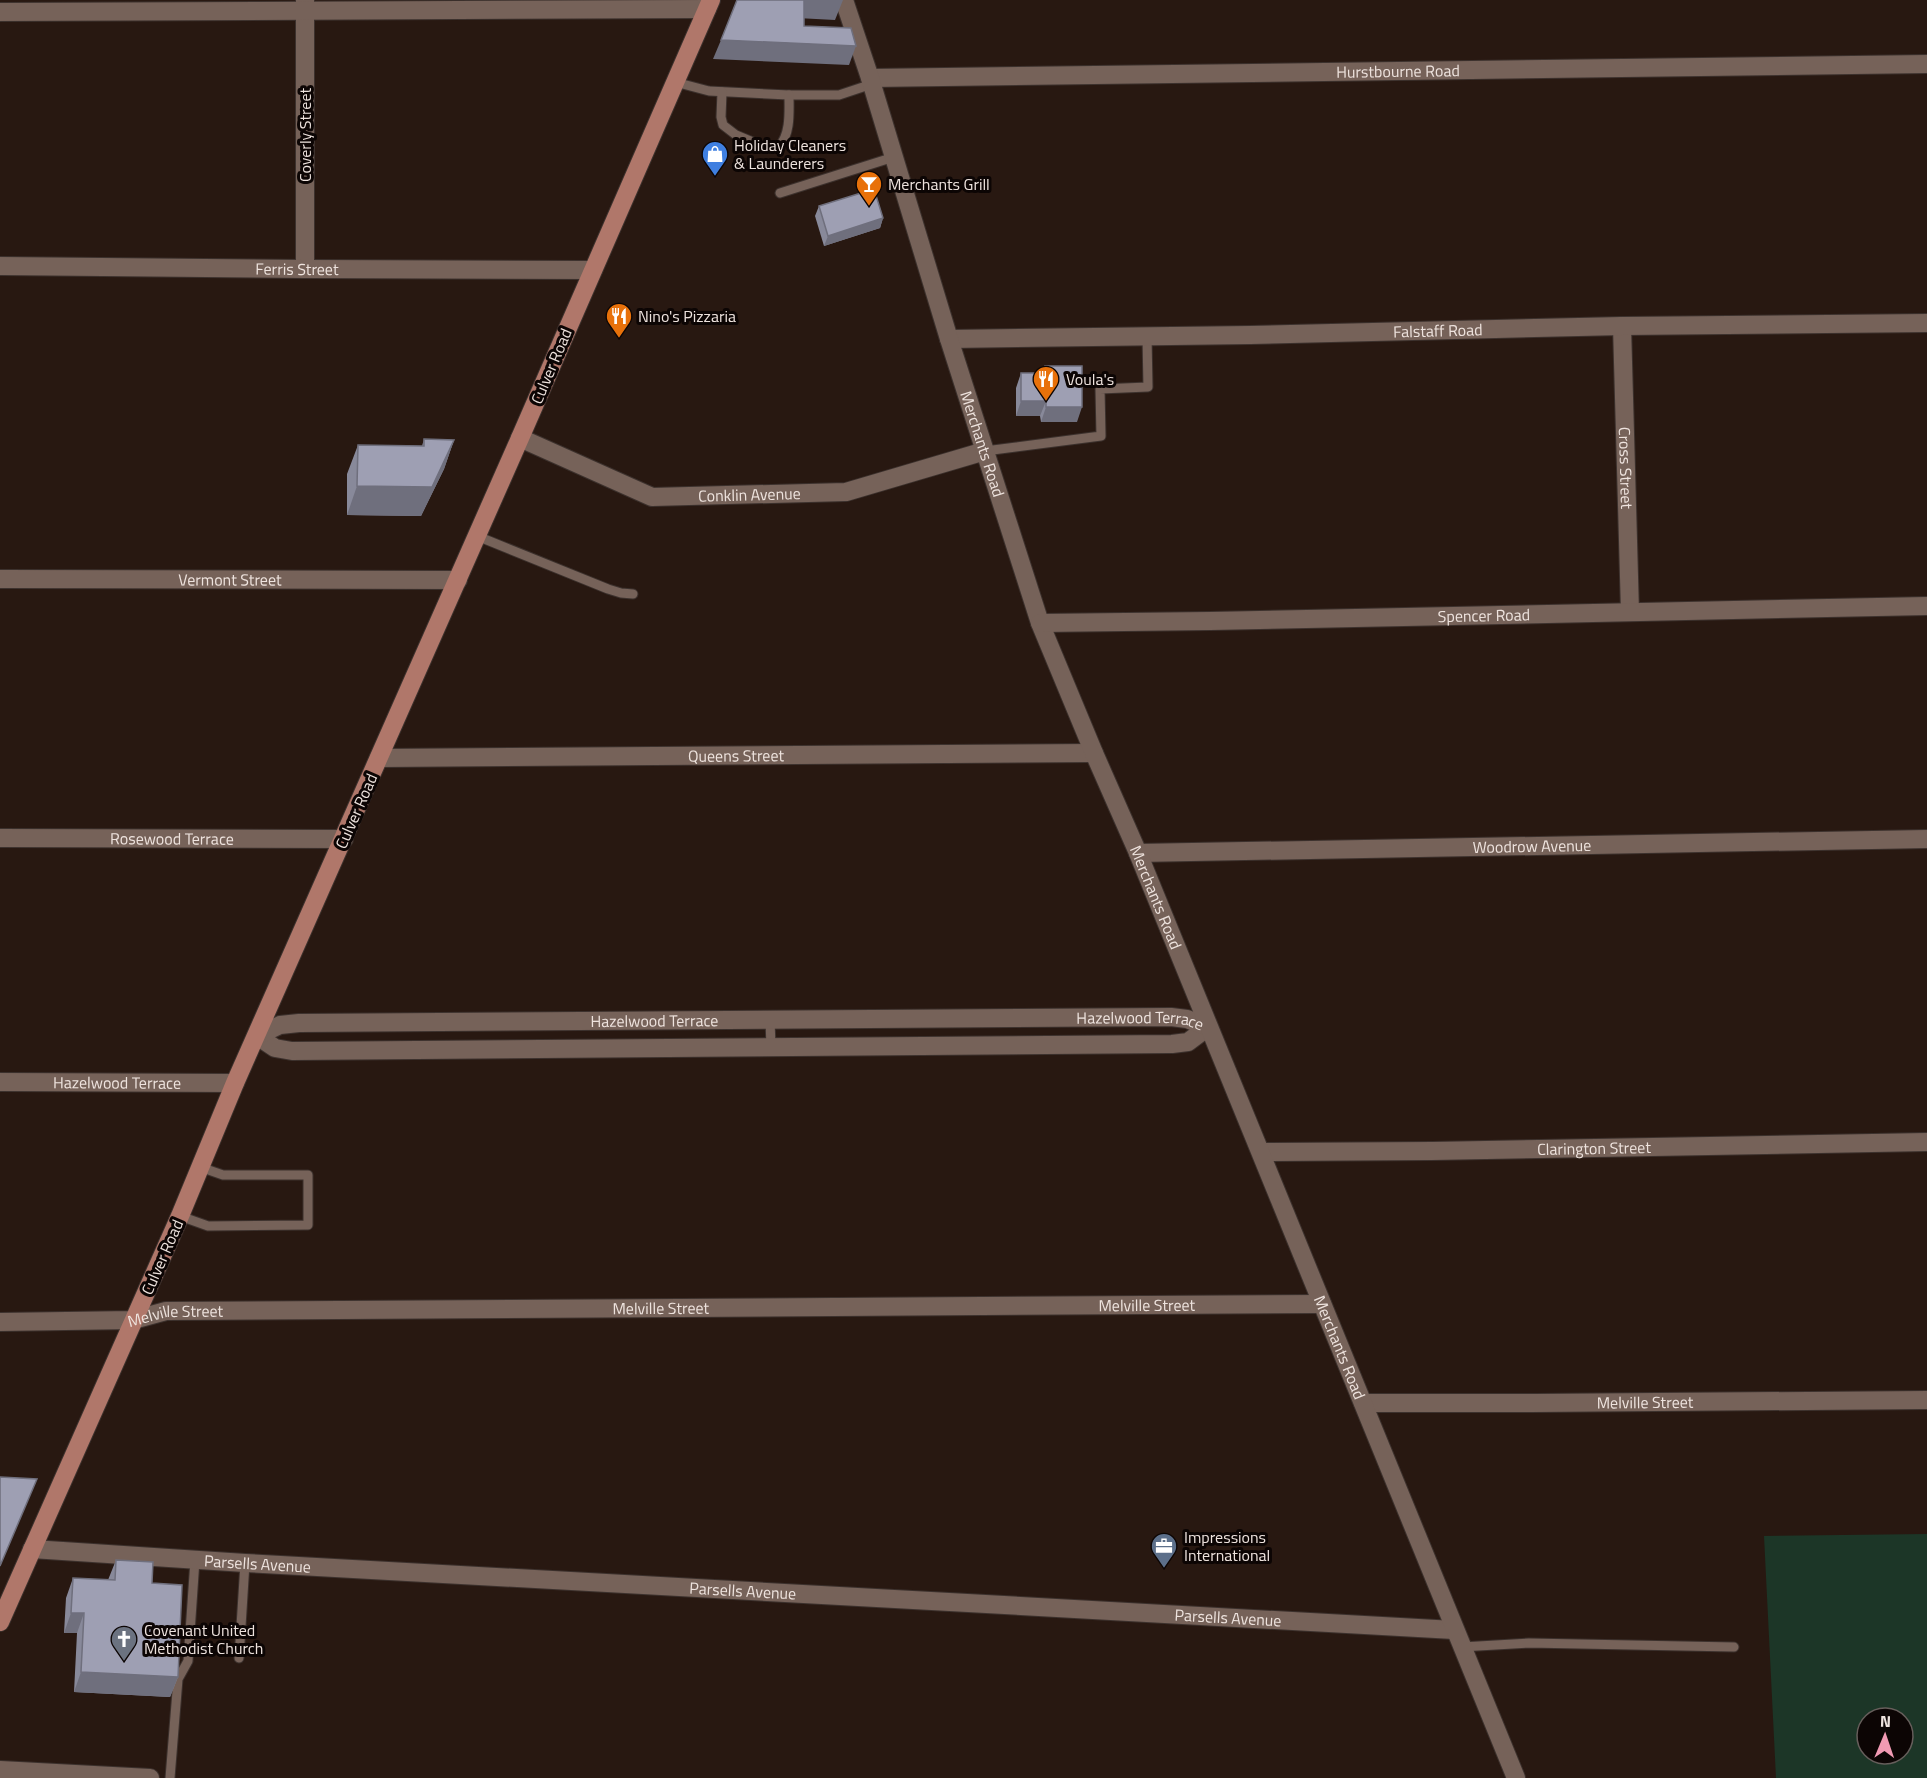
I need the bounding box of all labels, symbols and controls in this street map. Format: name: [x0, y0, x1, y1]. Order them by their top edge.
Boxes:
street label: Hurstbourne Road: [1336, 58, 1460, 84]
street label: Coverly Street: [293, 88, 317, 182]
place label: Holiday Cleaners & Launderers: [734, 133, 846, 175]
shop icon: Holiday Cleaners & Launderers: [700, 139, 730, 177]
bar icon: Merchants Grill: [854, 169, 884, 207]
place label: Merchants Grill: [888, 172, 990, 196]
street label: Ferris Street: [255, 257, 339, 281]
restaurant icon: Nino's Pizzaria: [604, 301, 634, 339]
place label: Nino's Pizzaria: [638, 304, 736, 328]
street label: Falstaff Road: [1393, 317, 1483, 344]
street label: Culver Road: [524, 324, 578, 408]
restaurant icon: Voula's: [1031, 364, 1061, 402]
place label: Voula's: [1066, 367, 1114, 391]
street label: Merchants Road: [954, 388, 1011, 500]
street label: Cross Street: [1613, 427, 1639, 510]
street label: Conklin Avenue: [698, 481, 801, 508]
street label: Vermont Street: [178, 567, 282, 592]
street label: Spencer Road: [1437, 602, 1530, 628]
street label: Queens Street: [688, 743, 785, 768]
street label: Culver Road: [329, 770, 383, 852]
street label: Rosewood Terrace: [110, 826, 234, 851]
street label: Woodrow Avenue: [1472, 833, 1592, 859]
street label: Merchants Road: [1124, 841, 1188, 953]
street label: Hazelwood Terrace: [1076, 1005, 1207, 1036]
street label: Hazelwood Terrace: [590, 1008, 719, 1033]
street label: Hazelwood Terrace: [53, 1070, 181, 1095]
street label: Clarington Street: [1537, 1135, 1651, 1161]
street label: Culver Road: [135, 1216, 189, 1298]
street label: Merchants Road: [1308, 1292, 1372, 1403]
street label: Melville Street: [1098, 1293, 1196, 1317]
street label: Melville Street: [612, 1296, 710, 1320]
street label: Melville Street: [125, 1299, 224, 1333]
street label: Melville Street: [1597, 1390, 1694, 1415]
place label: Impressions International: [1184, 1525, 1270, 1567]
office icon: Impressions International: [1149, 1531, 1179, 1569]
street label: Parsells Avenue: [203, 1548, 312, 1579]
street label: Parsells Avenue: [689, 1576, 797, 1606]
street label: Parsells Avenue: [1174, 1603, 1282, 1632]
place label: Covenant United Methodist Church: [144, 1618, 263, 1660]
church icon: Covenant United Methodist Church: [109, 1624, 139, 1662]
north arrow: [1855, 1706, 1915, 1766]
text: N: [1880, 1709, 1891, 1733]

